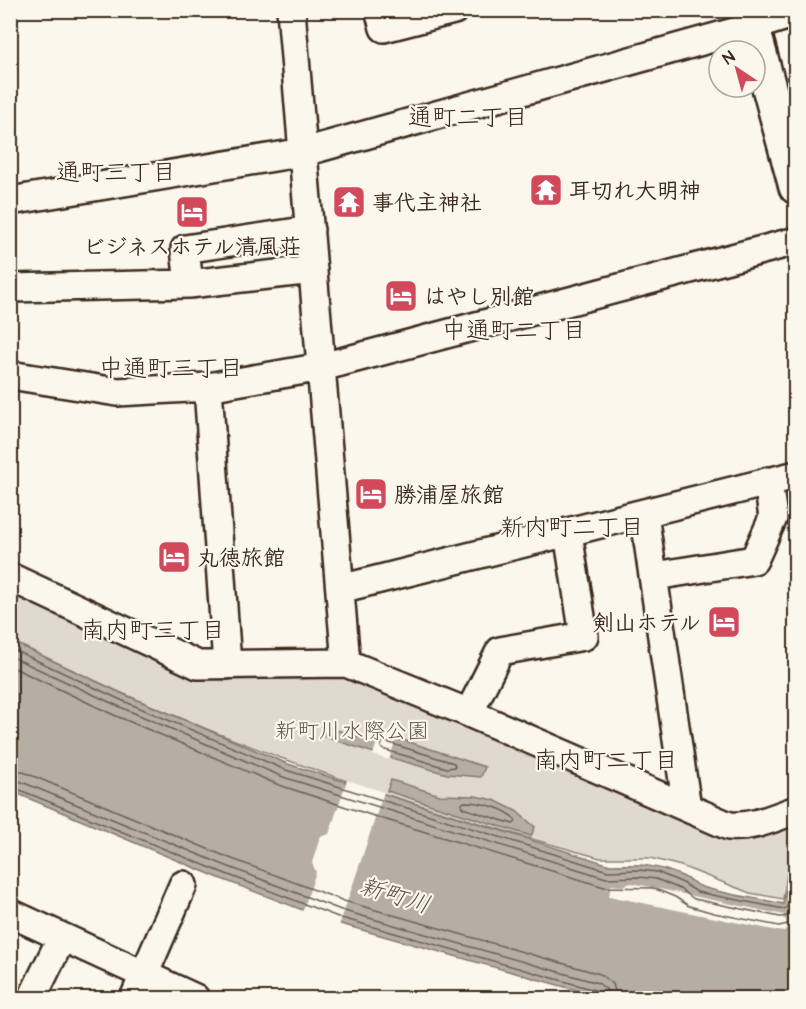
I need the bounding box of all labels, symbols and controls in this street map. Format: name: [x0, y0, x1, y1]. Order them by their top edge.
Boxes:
north arrow: [707, 39, 767, 99]
text: N: [718, 46, 739, 70]
district label: 通町二丁目: [408, 101, 528, 135]
district label: 通町三丁目: [56, 156, 176, 190]
temple icon: 耳切れ大明神: [528, 172, 564, 208]
place label: 耳切れ大明神: [569, 176, 701, 207]
temple icon: 事代主神社: [331, 184, 367, 220]
place label: 事代主神社: [372, 188, 482, 219]
hotel icon: ビジネスホテル清風荘: [174, 194, 210, 230]
place label: ビジネスホテル清風荘: [83, 232, 301, 263]
hotel icon: はやし別館: [383, 278, 419, 314]
place label: はやし別館: [424, 282, 534, 313]
district label: 中通町二丁目: [442, 314, 586, 348]
district label: 中通町三丁目: [99, 352, 243, 386]
hotel icon: 勝浦屋旅館: [353, 476, 389, 512]
place label: 勝浦屋旅館: [394, 480, 504, 511]
district label: 新内町二丁目: [500, 511, 644, 545]
hotel icon: 丸徳旅館: [156, 539, 192, 575]
place label: 丸徳旅館: [197, 543, 285, 574]
hotel icon: 剣山ホテル: [706, 604, 742, 640]
place label: 剣山ホテル: [592, 608, 701, 639]
district label: 南内町三丁目: [81, 614, 225, 648]
park label: 新町川水際公園: [275, 716, 429, 747]
district label: 南内町二丁目: [534, 744, 678, 778]
water label: 新町川: [355, 869, 434, 923]

